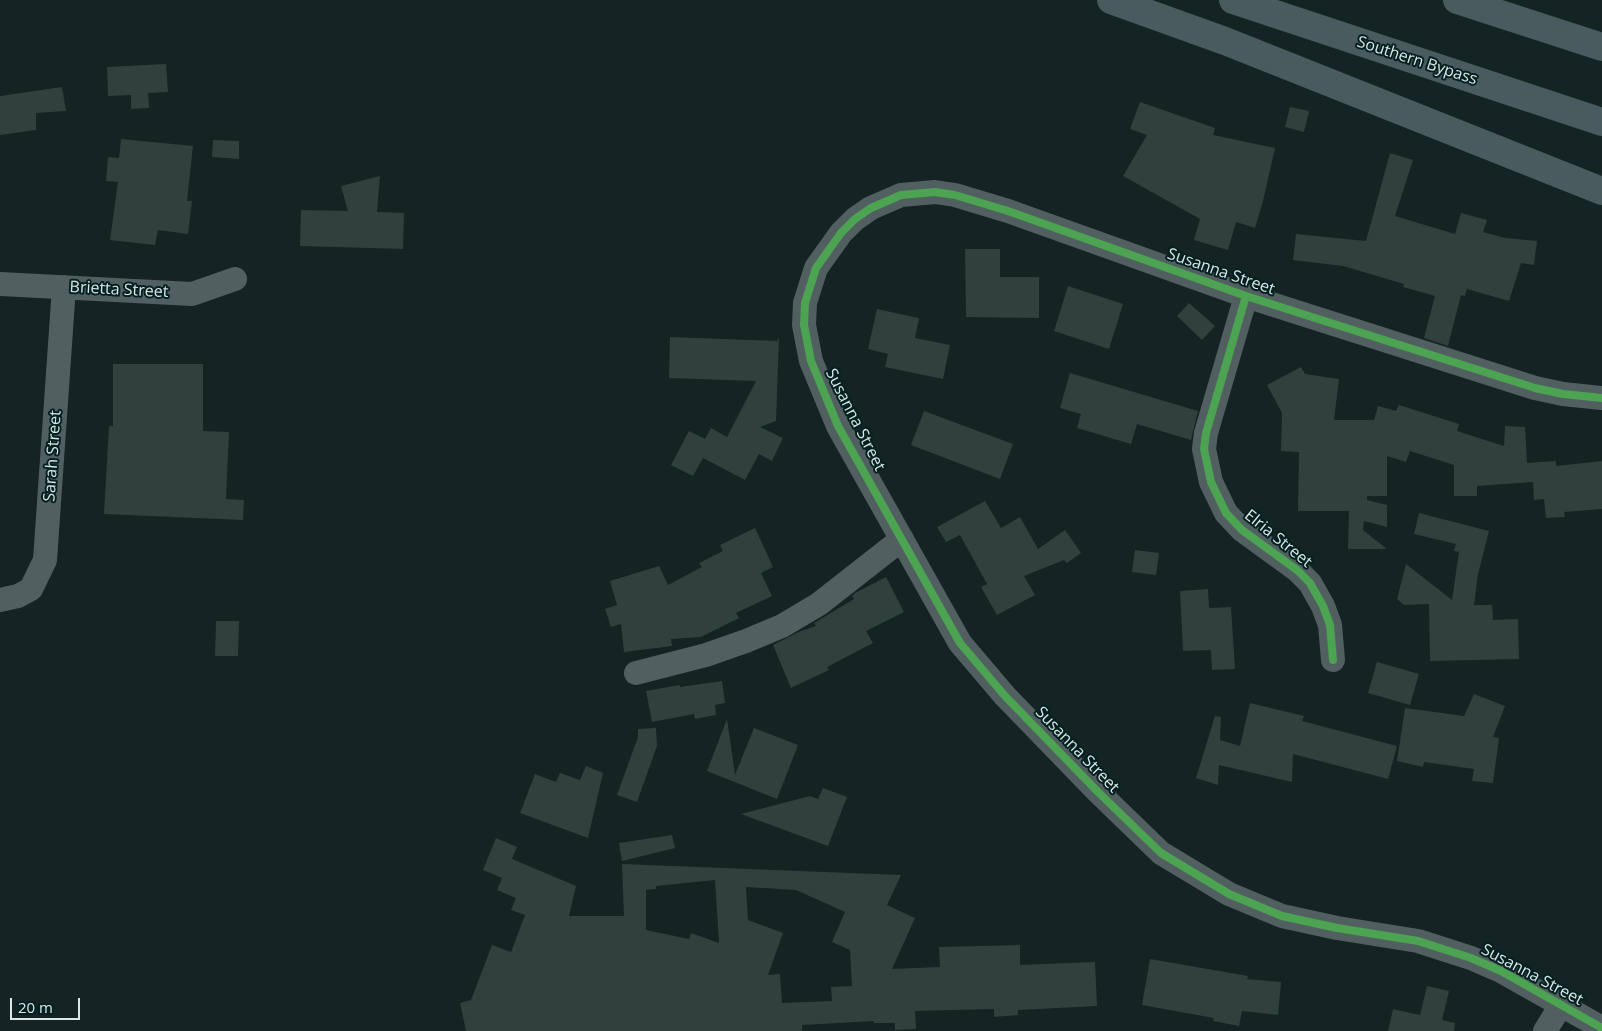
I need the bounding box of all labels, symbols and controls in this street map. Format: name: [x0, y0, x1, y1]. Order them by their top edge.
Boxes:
street label: Southern Bypass: [1354, 32, 1480, 90]
street label: Susanna Street: [1165, 245, 1277, 299]
street label: Brietta Street: [69, 278, 169, 302]
street label: Susanna Street: [821, 366, 889, 474]
street label: Sarah Street: [40, 410, 66, 502]
street label: Elria Street: [1240, 506, 1316, 572]
street label: Susanna Street: [1031, 703, 1123, 797]
street label: Susanna Street: [1478, 940, 1586, 1010]
scale bar: [12, 988, 82, 1020]
text: 20 m: [18, 997, 53, 1017]

